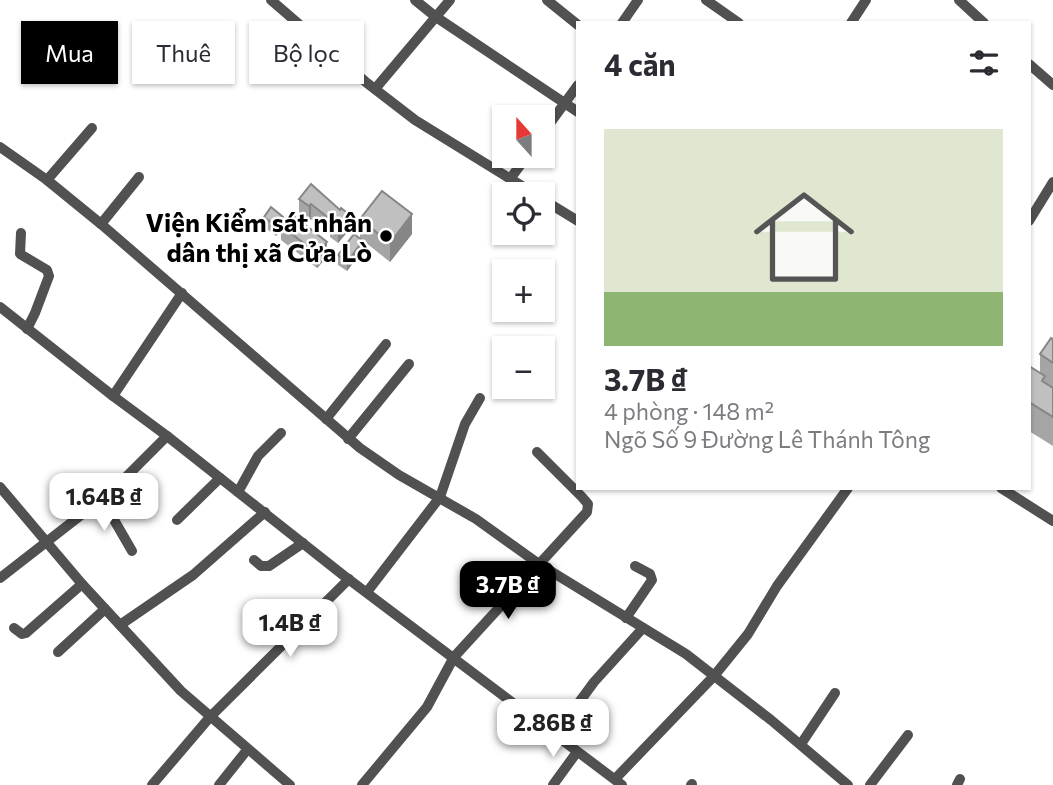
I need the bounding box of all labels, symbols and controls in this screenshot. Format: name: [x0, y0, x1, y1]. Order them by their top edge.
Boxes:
chip: Mua: [21, 21, 118, 84]
chip: Thuê: [132, 21, 235, 84]
chip: Bộ lọc: [249, 21, 364, 84]
icon: filters: [965, 44, 1003, 82]
text: 4 căn: [604, 45, 676, 82]
north arrow: [492, 105, 555, 168]
map controls: [492, 105, 555, 399]
icon: home: [741, 174, 867, 300]
button: locate: [492, 182, 555, 245]
place label: Viện Kiểm sát nhân dân thị xã Cửa Lò: [146, 206, 372, 268]
marker: Viện Kiểm sát nhân dân thị xã Cửa Lò: [378, 228, 394, 244]
button: +: [492, 259, 555, 322]
button: −: [492, 336, 555, 399]
text: 3.7B ₫: [604, 360, 688, 397]
text: 4 phòng · 148 m²: [604, 397, 774, 425]
text: Ngõ Số 9 Đường Lê Thánh Tông: [604, 425, 931, 453]
pin: 1.64B ₫: [39, 474, 169, 533]
text: 1.64B ₫: [65, 482, 143, 510]
pin: 3.7B ₫: [451, 562, 565, 621]
text: 3.7B ₫: [476, 570, 540, 598]
pin: 1.4B ₫: [233, 600, 347, 659]
text: 1.4B ₫: [258, 608, 322, 636]
pin: 2.86B ₫: [488, 700, 618, 759]
text: 2.86B ₫: [513, 708, 593, 736]

